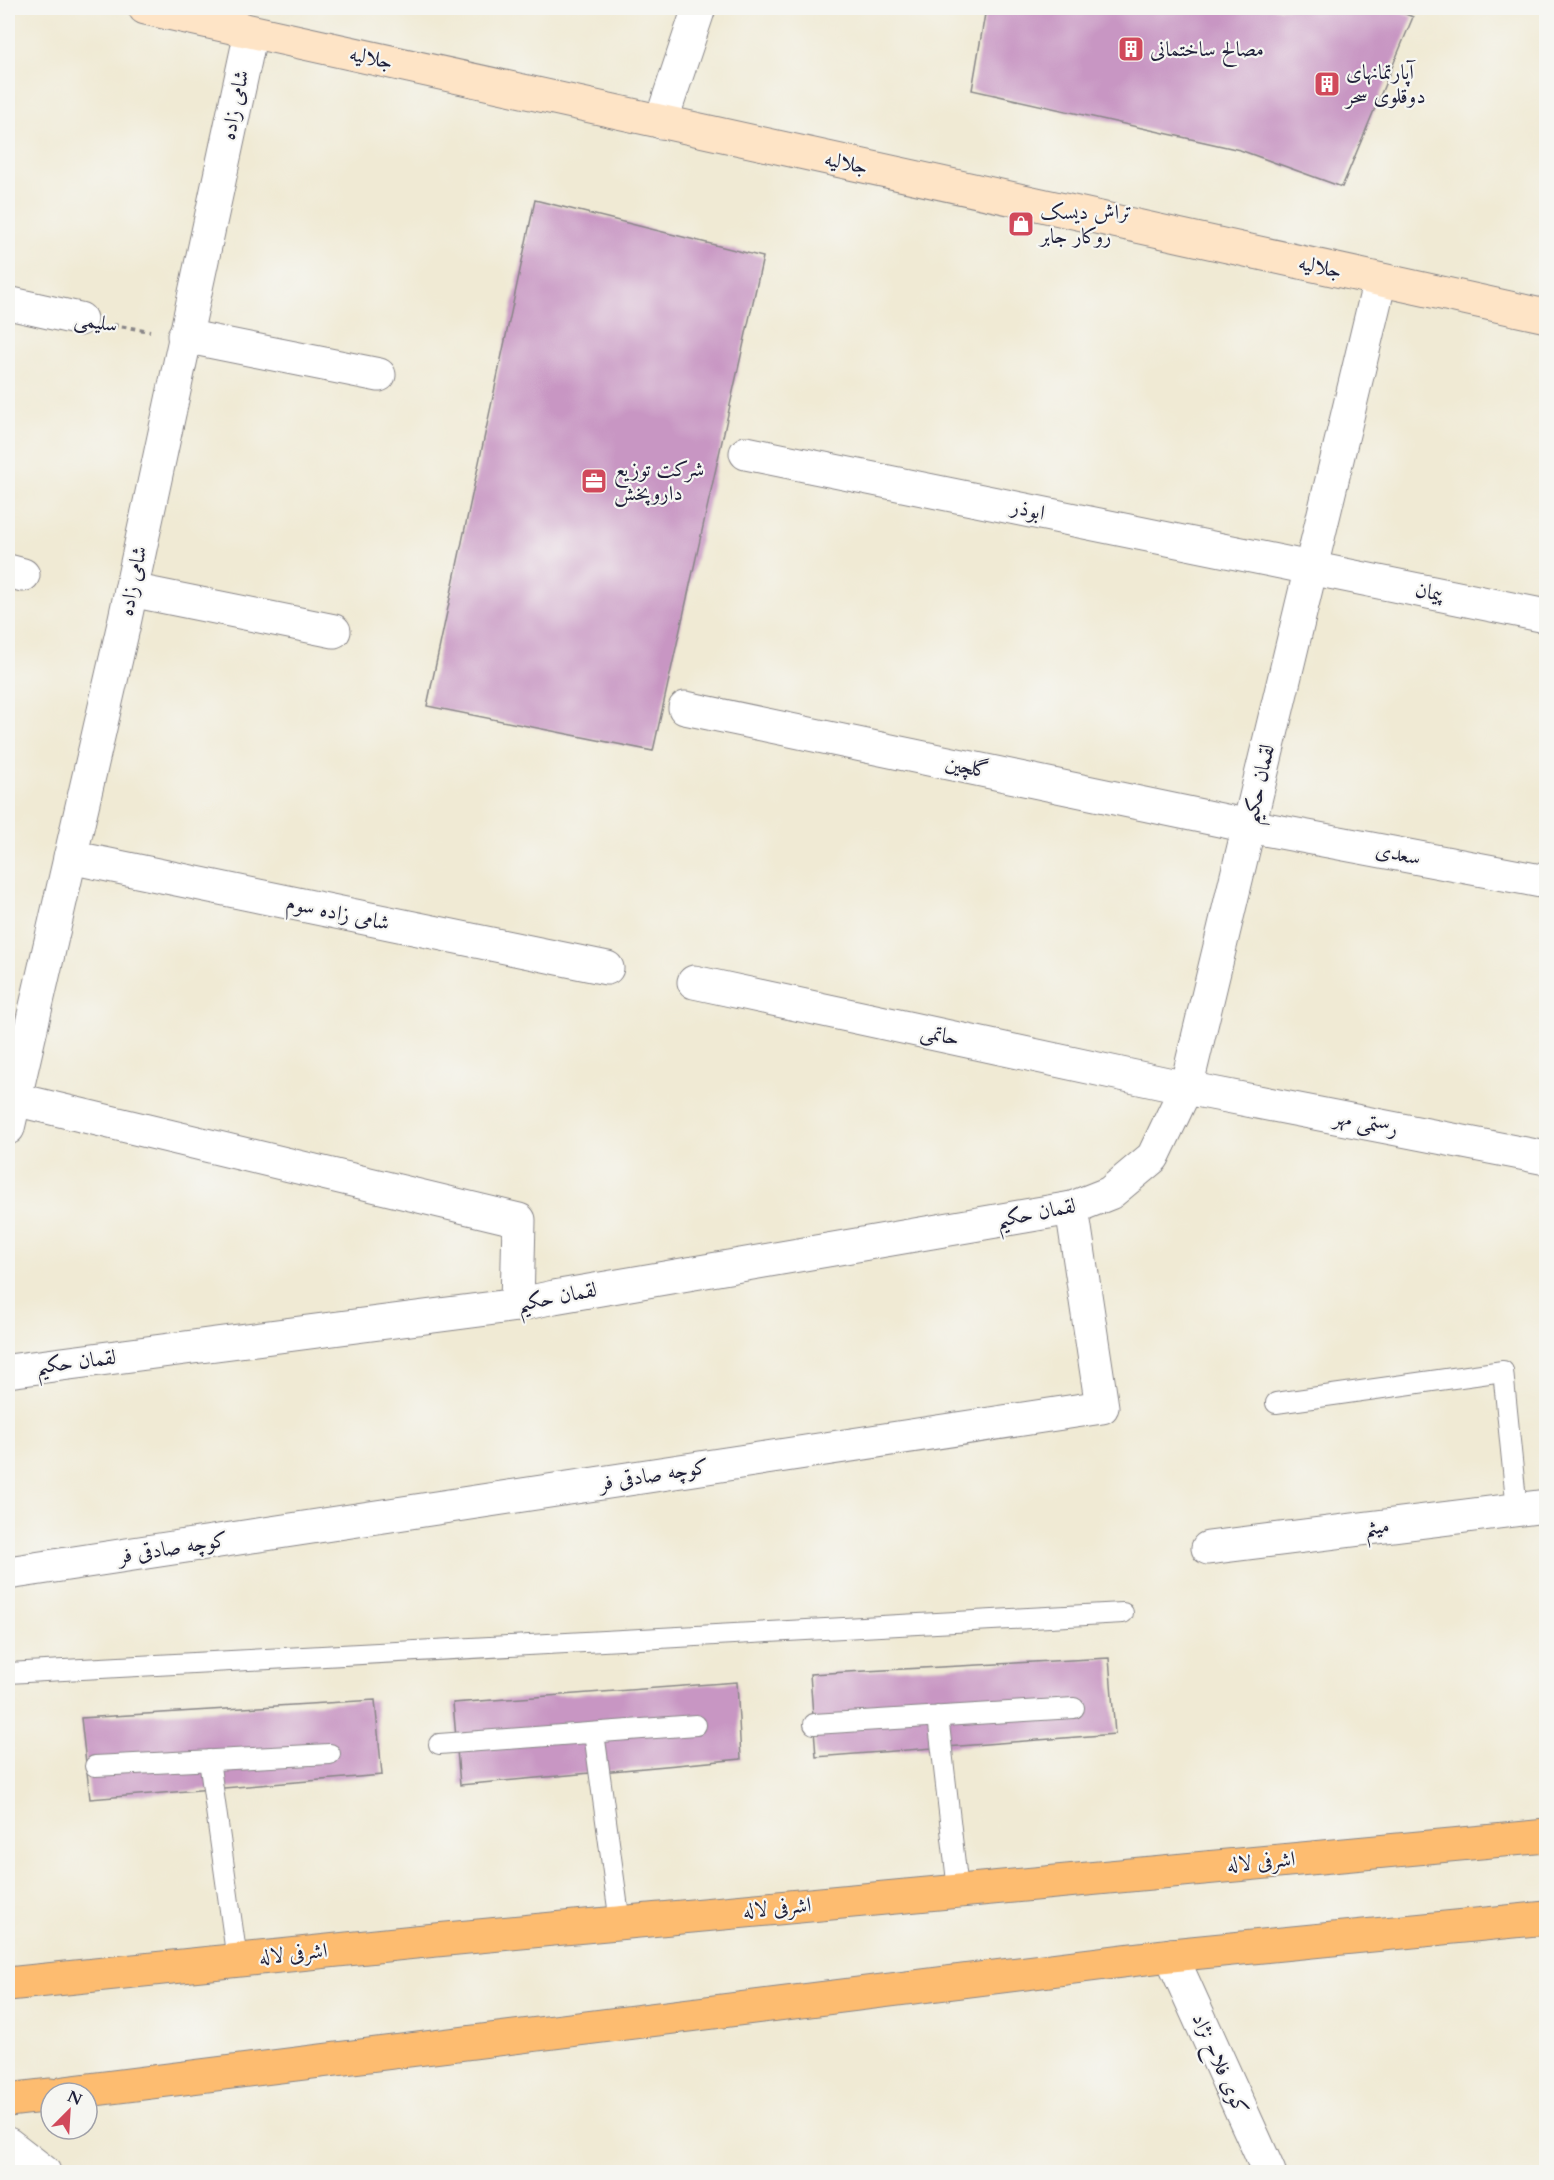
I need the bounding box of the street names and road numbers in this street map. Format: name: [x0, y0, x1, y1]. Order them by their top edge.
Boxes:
street label: جلالیه: [346, 39, 396, 77]
street label: شامی زاده: [213, 67, 257, 143]
street label: جلالیه: [821, 144, 871, 182]
street label: جلالیه: [1295, 248, 1345, 286]
street label: سلیمی: [72, 304, 120, 340]
street label: ابوذر: [1007, 492, 1047, 528]
street label: شامی زاده: [111, 543, 155, 619]
street label: پیمان: [1413, 575, 1447, 609]
street label: لقمان حکیم: [1236, 741, 1288, 828]
street label: گلچین: [943, 748, 991, 786]
street label: سعدی: [1373, 835, 1423, 873]
street label: شامی زاده سوم: [283, 888, 392, 941]
street label: حاتمی: [918, 1017, 962, 1053]
street label: رستمی مهر: [1330, 1102, 1401, 1143]
street label: لقمان حکیم: [994, 1191, 1079, 1241]
street label: لقمان حکیم: [515, 1275, 600, 1325]
street label: لقمان حکیم: [34, 1343, 119, 1387]
street label: کوچه صادقی فر: [595, 1452, 711, 1498]
street label: میثم: [1363, 1511, 1392, 1549]
street label: کوچه صادقی فر: [114, 1525, 230, 1571]
street label: اشرفی لاله: [1225, 1845, 1297, 1879]
street label: اشرفی لاله: [741, 1891, 813, 1925]
street label: اشرفی لاله: [257, 1936, 329, 1972]
street label: کوی فلاح نژاد: [1181, 2009, 1255, 2121]

